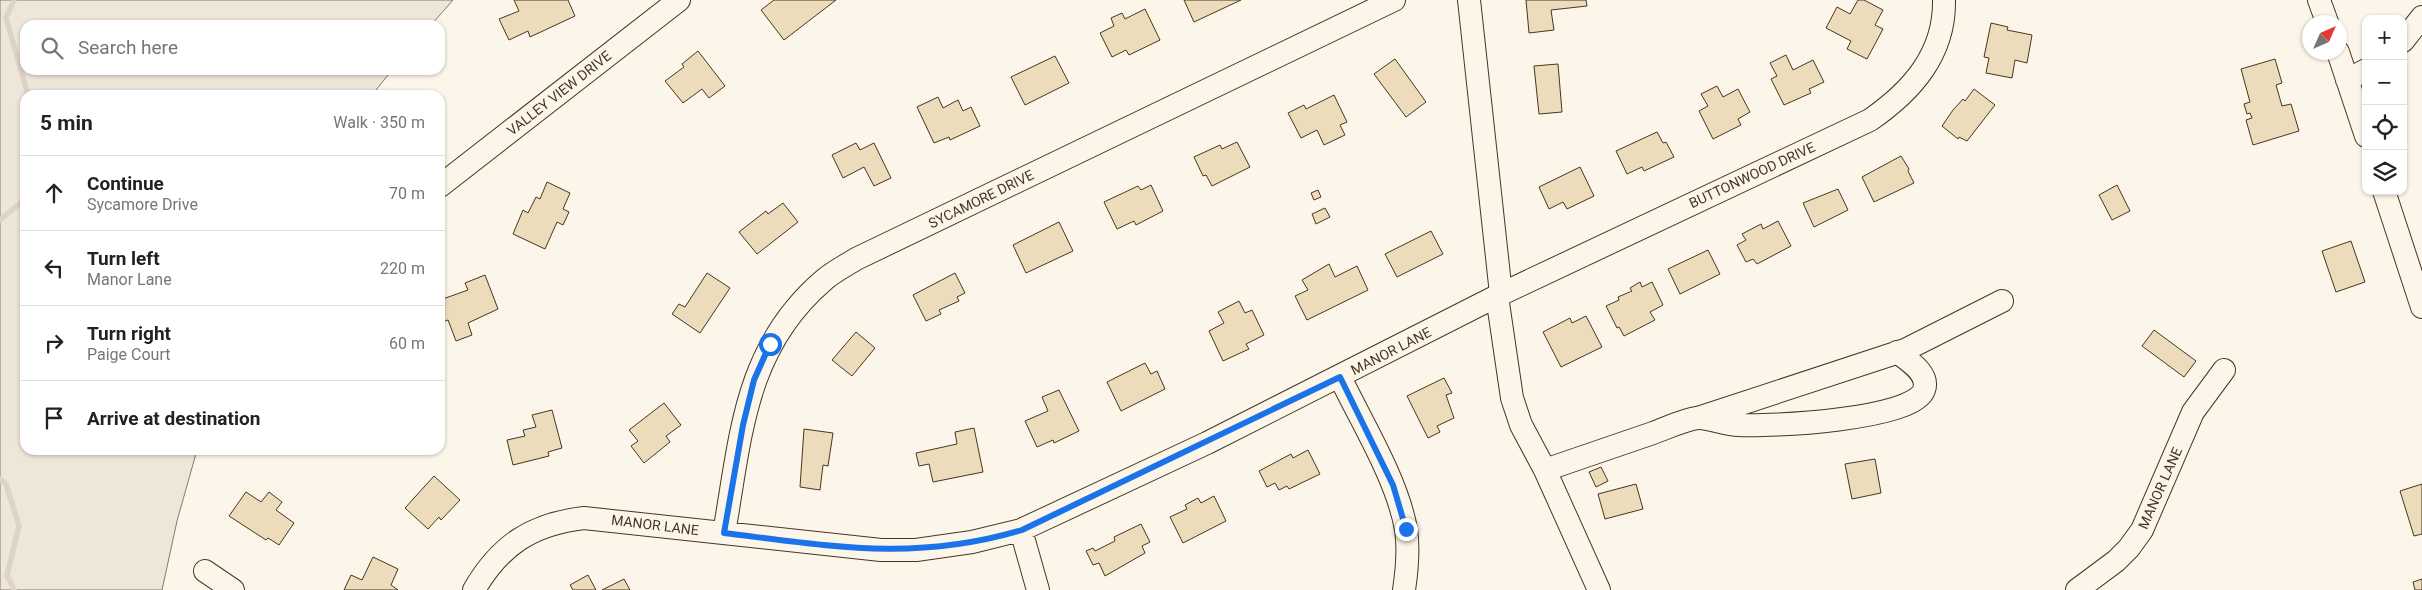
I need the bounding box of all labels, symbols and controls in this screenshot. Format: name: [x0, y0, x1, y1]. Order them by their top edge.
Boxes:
north arrow: [2302, 15, 2347, 60]
map controls: [2362, 15, 2407, 195]
button: +: [2362, 15, 2407, 60]
search box: [20, 20, 445, 75]
icon: search: [38, 34, 66, 62]
text: Search here: [78, 36, 178, 59]
street label: VALLEY VIEW DRIVE: [504, 47, 614, 139]
button: −: [2362, 60, 2407, 105]
button: locate: [2362, 105, 2407, 150]
text: 5 min: [40, 111, 93, 135]
text: Walk · 350 m: [333, 113, 425, 132]
street label: BUTTONWOOD DRIVE: [1687, 139, 1817, 211]
button: layers: [2362, 150, 2407, 195]
street label: SYCAMORE DRIVE: [926, 167, 1036, 231]
text: Continue: [87, 172, 164, 195]
icon: ahead: [40, 179, 68, 207]
text: 70 m: [389, 184, 425, 203]
text: Sycamore Drive: [87, 195, 198, 214]
text: Turn left: [87, 247, 160, 270]
icon: left: [40, 254, 68, 282]
text: 220 m: [380, 259, 425, 278]
text: Manor Lane: [87, 270, 172, 289]
text: Turn right: [87, 322, 171, 345]
street label: MANOR LANE: [1348, 324, 1434, 378]
icon: right: [40, 329, 68, 357]
route start: [759, 333, 782, 356]
text: 60 m: [389, 334, 425, 353]
text: Paige Court: [87, 345, 170, 364]
icon: arrive: [40, 404, 68, 432]
text: Arrive at destination: [87, 407, 260, 430]
street label: MANOR LANE: [2135, 445, 2185, 531]
street label: MANOR LANE: [610, 512, 700, 538]
route end: [1395, 518, 1418, 541]

